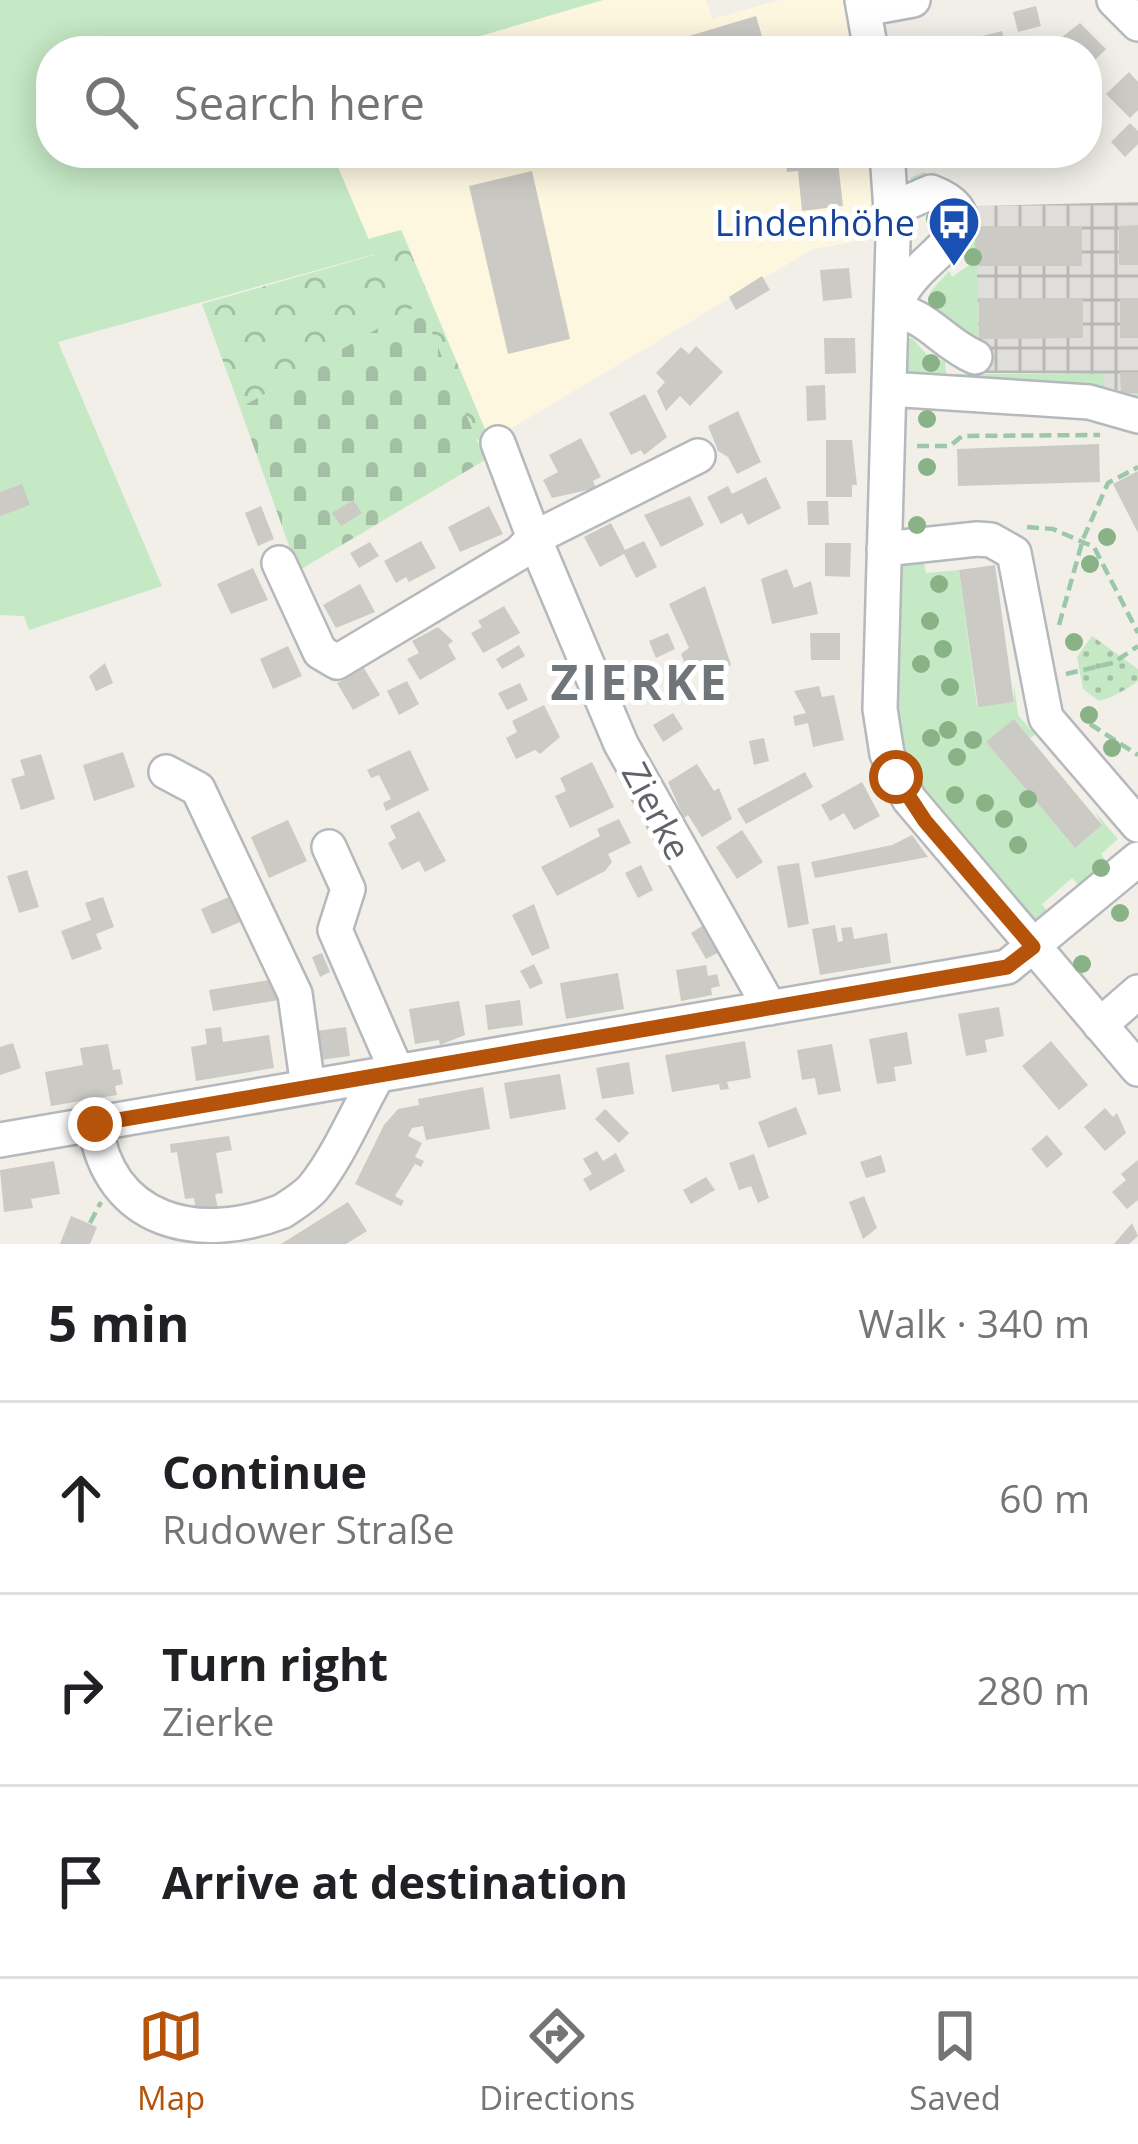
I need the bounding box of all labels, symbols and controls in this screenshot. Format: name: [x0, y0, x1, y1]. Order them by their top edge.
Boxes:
search box: [36, 36, 1102, 168]
icon: search: [78, 69, 144, 135]
text: Search here: [174, 72, 425, 133]
bus stop icon: Lindenhöhe: [926, 194, 982, 268]
place label: Lindenhöhe: [715, 198, 915, 247]
district label: ZIERKE: [550, 649, 730, 714]
route start: [869, 750, 923, 804]
street label: Zierke: [611, 754, 703, 868]
route end: [68, 1097, 122, 1151]
text: 5 min: [48, 1287, 190, 1357]
text: Walk · 340 m: [858, 1296, 1090, 1349]
text: Continue: [162, 1441, 367, 1502]
icon: ahead: [48, 1465, 114, 1531]
text: 60 m: [999, 1471, 1090, 1524]
text: Rudower Straße: [162, 1502, 455, 1555]
text: Turn right: [162, 1633, 388, 1694]
icon: right: [48, 1657, 114, 1723]
text: 280 m: [977, 1663, 1090, 1716]
text: Zierke: [162, 1694, 274, 1747]
icon: arrive: [48, 1849, 114, 1915]
text: Arrive at destination: [162, 1851, 628, 1912]
tab: Map: [137, 2003, 205, 2120]
tab: Directions: [479, 2003, 635, 2120]
tab: Saved: [909, 2003, 1001, 2120]

